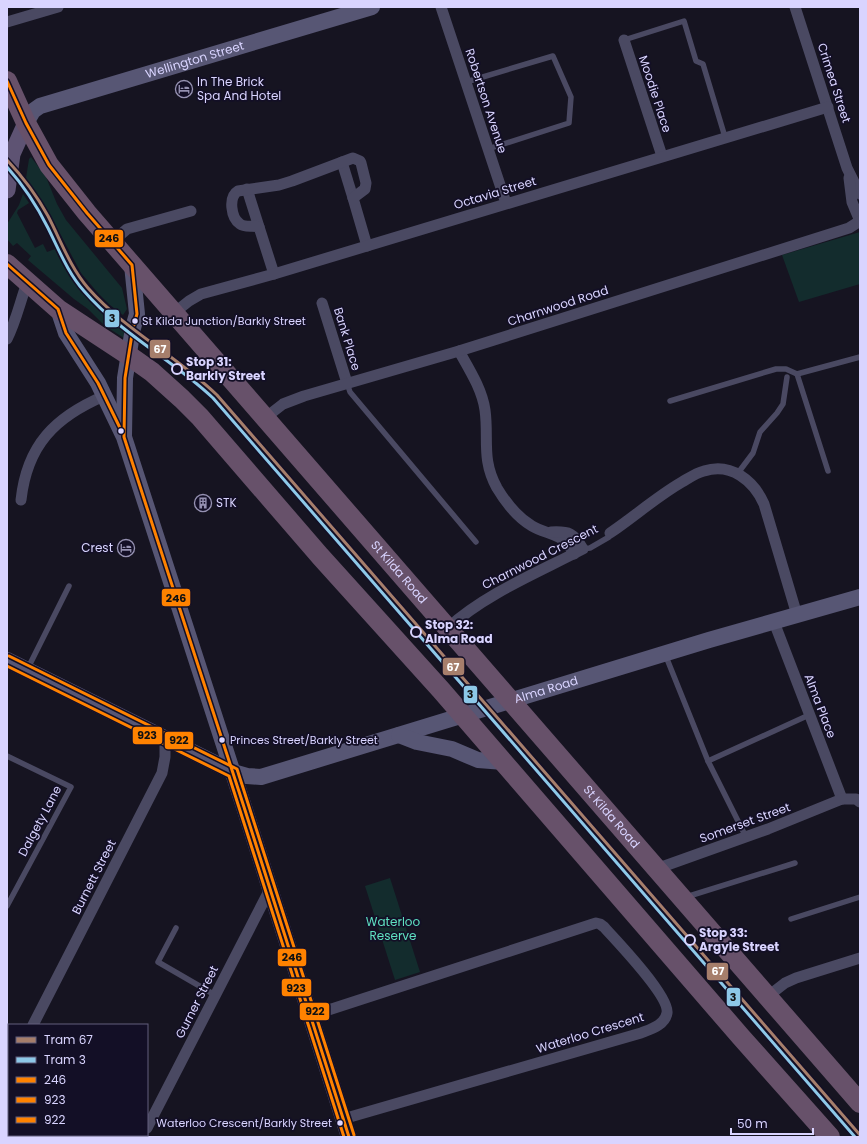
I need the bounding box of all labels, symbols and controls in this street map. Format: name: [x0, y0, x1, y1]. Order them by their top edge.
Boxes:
street label: Wellington Street: [143, 37, 246, 82]
street label: Crimea Street: [814, 41, 855, 125]
street label: Robertson Avenue: [462, 46, 511, 155]
street label: Moodie Place: [635, 53, 676, 135]
place label: In The Brick Spa And Hotel: [197, 73, 281, 104]
hotel icon: In The Brick Spa And Hotel: [174, 79, 194, 99]
street label: Octavia Street: [452, 172, 538, 213]
line badge: 246: [94, 229, 124, 248]
text: 246: [99, 230, 119, 246]
street label: Charnwood Road: [505, 281, 610, 330]
street label: Bank Place: [330, 305, 365, 373]
line badge: 3: [104, 309, 120, 328]
text: 3: [109, 310, 116, 326]
place label: St Kilda Junction/Barkly Street: [142, 313, 306, 329]
marker: St Kilda Junction/Barkly Street: [130, 316, 140, 326]
line badge: 67: [149, 339, 171, 359]
text: 67: [154, 341, 167, 357]
place label: Stop 31: Barkly Street: [186, 353, 265, 384]
marker: Stop 31: Barkly Street: [171, 363, 183, 375]
unlabelled marker: [116, 426, 126, 436]
building icon: STK: [193, 493, 213, 513]
place label: STK: [216, 494, 237, 511]
street label: Charnwood Crescent: [479, 520, 601, 593]
street label: St Kilda Road: [367, 537, 432, 607]
hotel icon: Crest: [116, 538, 136, 558]
place label: Crest: [81, 539, 113, 556]
line badge: 246: [161, 588, 191, 607]
text: 246: [166, 590, 186, 606]
place label: Stop 32: Alma Road: [425, 616, 493, 647]
marker: Stop 32: Alma Road: [410, 626, 422, 638]
line badge: 67: [442, 657, 465, 676]
text: 67: [447, 659, 460, 675]
street label: Alma Place: [800, 671, 840, 740]
street label: Alma Road: [512, 672, 580, 707]
line badge: 3: [463, 685, 478, 704]
text: 3: [467, 686, 474, 702]
line badge: 923: [132, 726, 163, 745]
text: 923: [137, 727, 157, 743]
line badge: 922: [164, 731, 194, 750]
text: 922: [169, 732, 189, 748]
place label: Princes Street/Barkly Street: [230, 732, 378, 748]
marker: Princes Street/Barkly Street: [217, 735, 227, 745]
street label: St Kilda Road: [580, 781, 644, 852]
street label: Dalgety Lane: [14, 782, 65, 859]
street label: Somerset Street: [697, 798, 793, 847]
street label: Burnett Street: [67, 837, 120, 917]
park label: Waterloo Reserve: [366, 913, 421, 944]
place label: Stop 33: Argyle Street: [699, 924, 779, 955]
marker: Stop 33: Argyle Street: [684, 934, 696, 946]
line badge: 246: [277, 948, 307, 967]
text: 246: [282, 949, 302, 965]
line badge: 67: [706, 962, 729, 981]
street label: Gurner Street: [171, 963, 222, 1041]
text: 67: [712, 963, 725, 979]
line badge: 923: [281, 978, 312, 997]
text: 923: [286, 980, 306, 996]
line badge: 3: [726, 987, 741, 1007]
text: 3: [730, 989, 737, 1005]
line badge: 922: [299, 1002, 330, 1021]
text: 922: [305, 1003, 325, 1019]
street label: Waterloo Crescent: [534, 1008, 646, 1057]
legend: [8, 1024, 148, 1136]
text: Tram 67: [44, 1031, 93, 1048]
text: Tram 3: [44, 1051, 86, 1068]
text: 246: [44, 1071, 66, 1088]
text: 923: [44, 1091, 66, 1108]
scale bar: [731, 1110, 813, 1136]
text: 922: [44, 1111, 65, 1128]
place label: Waterloo Crescent/Barkly Street: [156, 1115, 332, 1131]
text: 50 m: [737, 1115, 768, 1132]
marker: Waterloo Crescent/Barkly Street: [335, 1118, 345, 1128]

